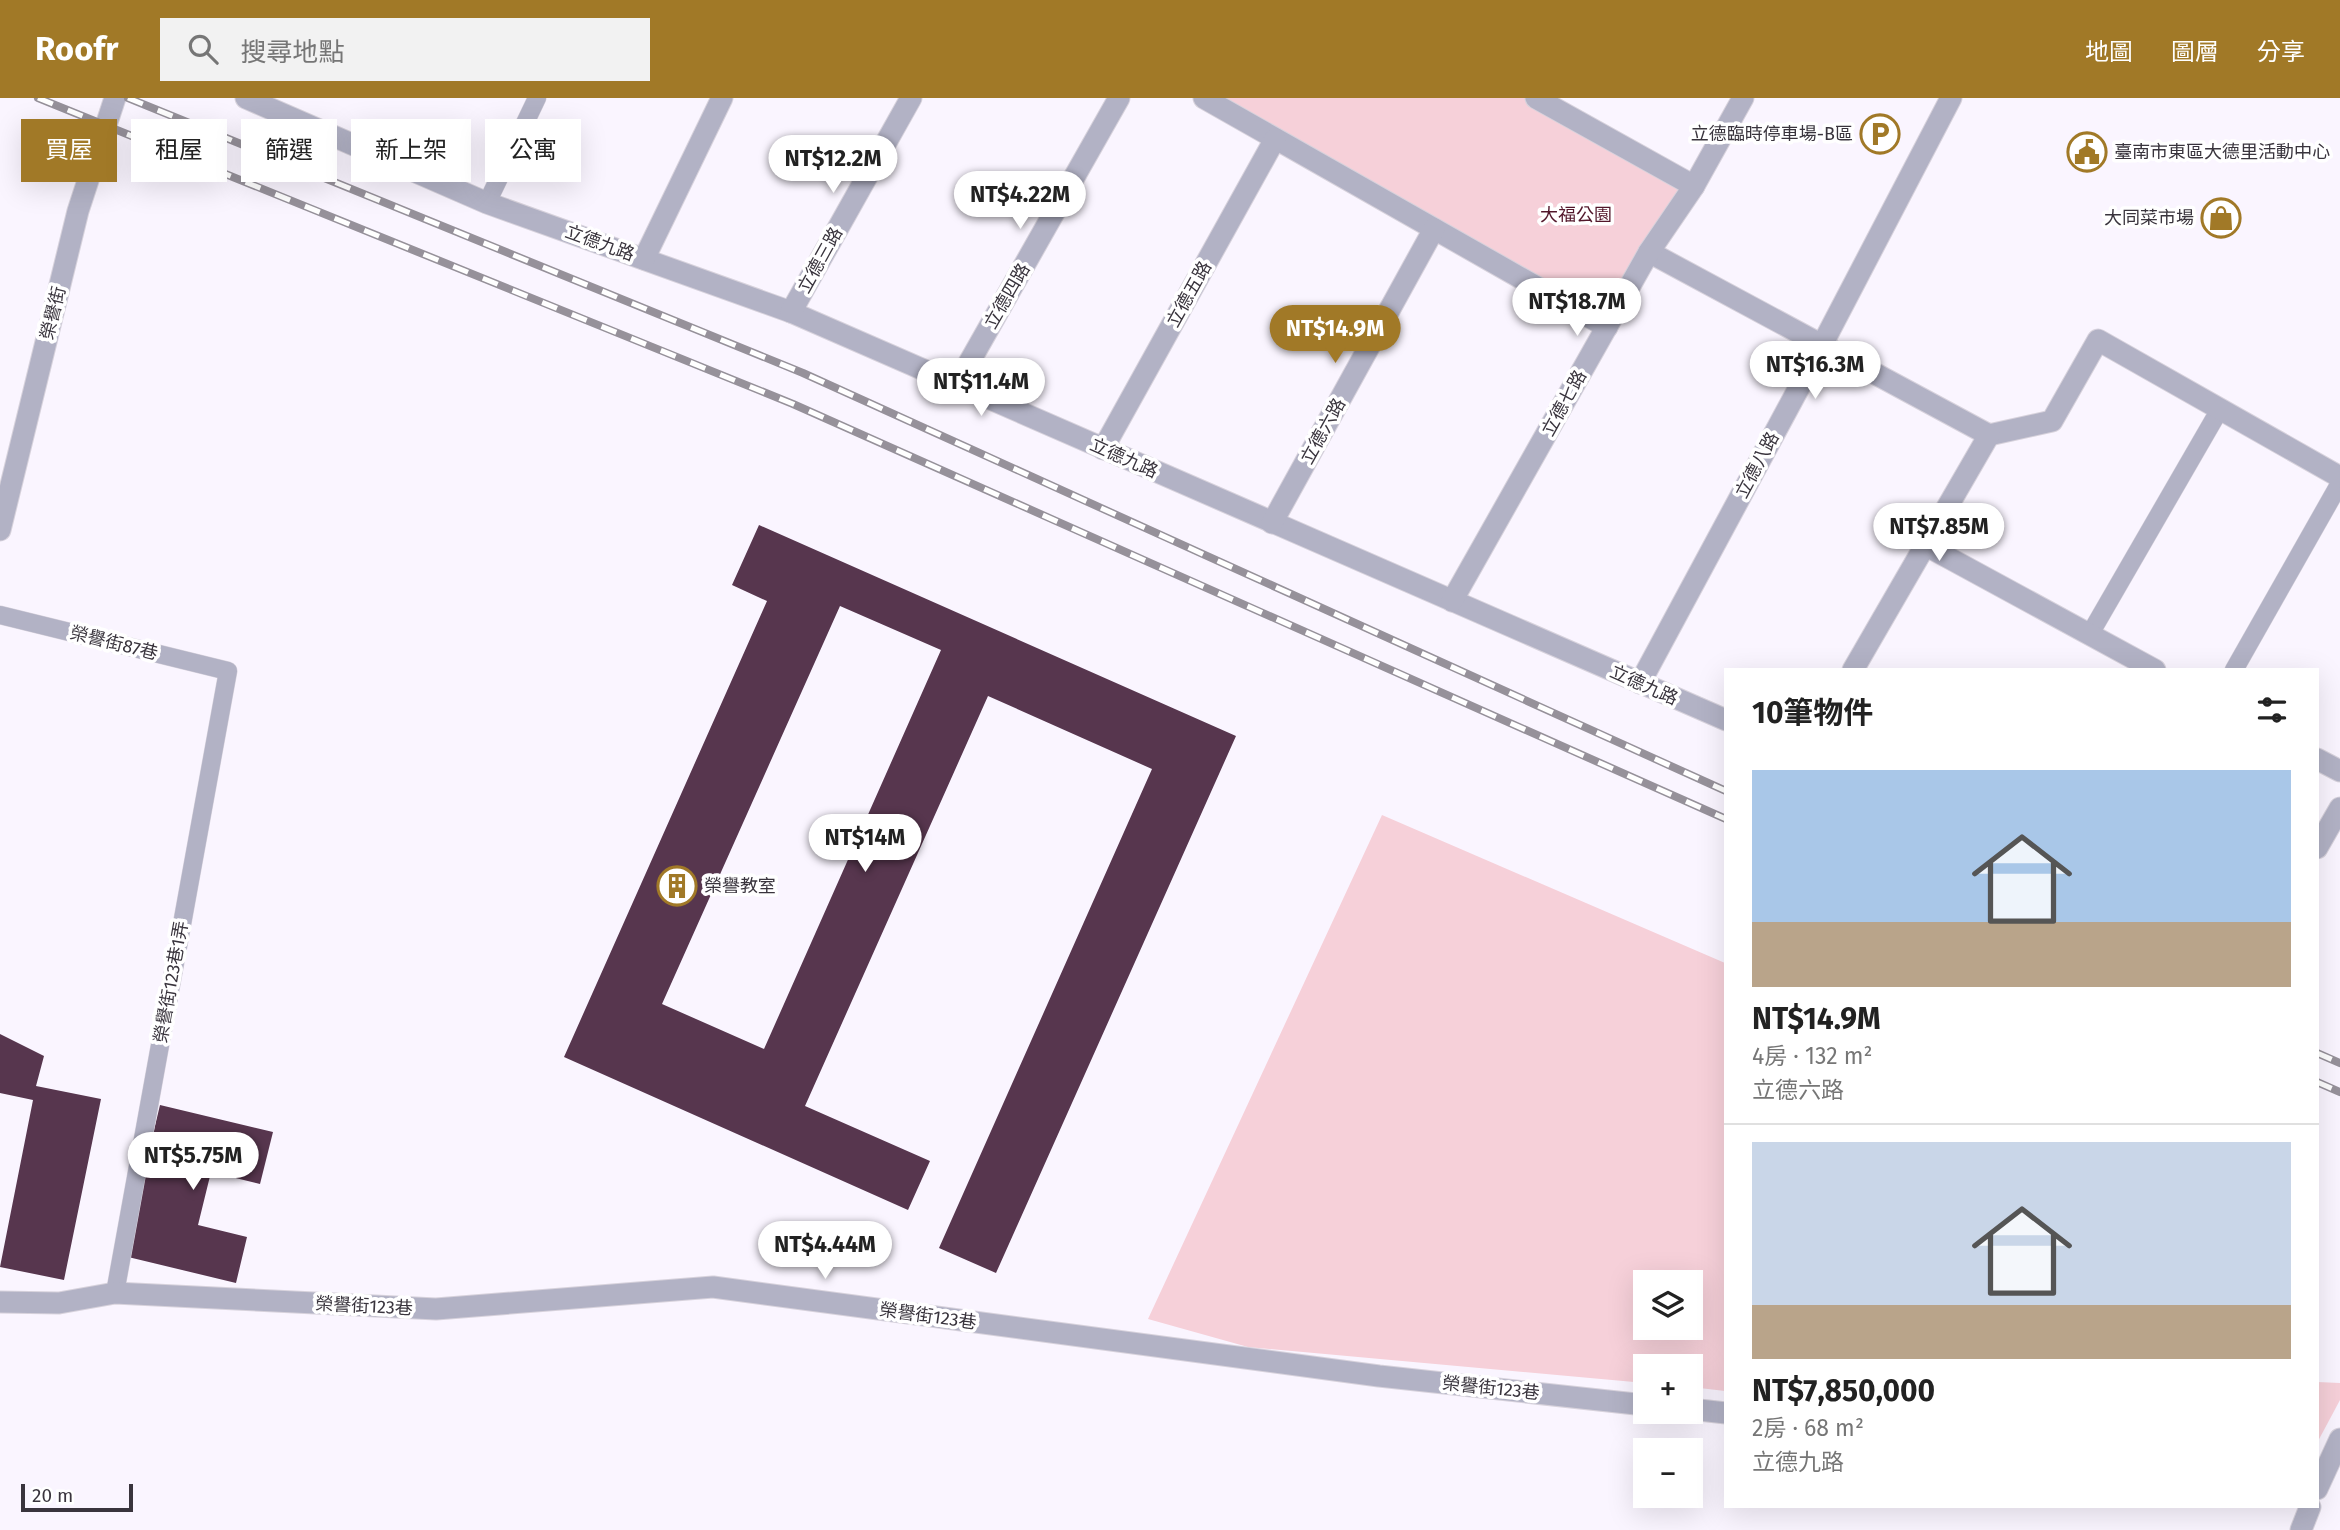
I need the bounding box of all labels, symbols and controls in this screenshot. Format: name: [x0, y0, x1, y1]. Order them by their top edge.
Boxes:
search box: [160, 18, 650, 81]
text: Roofr: [35, 29, 118, 69]
icon: search: [184, 30, 222, 68]
text: 搜尋地點: [240, 37, 344, 68]
text: 地圖: [2085, 38, 2133, 66]
text: 圖層: [2171, 38, 2219, 66]
text: 分享: [2257, 38, 2305, 66]
parking icon: 立德臨時停車場-B區: [1859, 113, 1901, 155]
chip: 買屋: [21, 119, 117, 182]
chip: 租屋: [131, 119, 227, 182]
chip: 篩選: [241, 119, 337, 182]
chip: 新上架: [351, 119, 471, 182]
chip: 公寓: [485, 119, 581, 182]
place label: 立德臨時停車場-B區: [1691, 123, 1853, 145]
public building icon: 臺南市東區大德里活動中心: [2066, 131, 2108, 173]
pin: NT$12.2M: [761, 136, 905, 195]
place label: 臺南市東區大德里活動中心: [2114, 141, 2330, 163]
text: NT$12.2M: [784, 144, 882, 172]
pin: NT$4.22M: [948, 172, 1092, 231]
text: NT$4.22M: [970, 180, 1070, 208]
shop icon: 大同菜市場: [2200, 197, 2242, 239]
park label: 大福公園: [1540, 204, 1612, 226]
place label: 大同菜市場: [2104, 207, 2194, 229]
street label: 立德九路: [562, 220, 638, 266]
street label: 立德三路: [793, 223, 847, 297]
street label: 立德五路: [1162, 257, 1216, 331]
street label: 立德四路: [979, 259, 1035, 333]
pin: NT$18.7M: [1505, 278, 1649, 338]
street label: 榮譽街: [36, 284, 70, 342]
text: NT$18.7M: [1528, 287, 1626, 315]
pin: NT$14.9M: [1263, 306, 1407, 365]
text: NT$14.9M: [1286, 314, 1384, 342]
pin: NT$16.3M: [1743, 342, 1887, 401]
text: NT$16.3M: [1766, 350, 1864, 378]
pin: NT$11.4M: [909, 358, 1053, 418]
street label: 立德七路: [1537, 366, 1591, 440]
text: NT$11.4M: [933, 367, 1029, 395]
street label: 立德六路: [1296, 394, 1350, 468]
street label: 立德八路: [1730, 428, 1784, 502]
street label: 立德九路: [1087, 433, 1161, 483]
pin: NT$7.85M: [1867, 504, 2011, 563]
text: NT$7.85M: [1889, 512, 1989, 540]
street label: 榮譽街87巷: [68, 621, 160, 665]
street label: 立德九路: [1607, 660, 1681, 710]
icon: filters: [2253, 691, 2291, 729]
text: 10筆物件: [1752, 695, 1873, 731]
pin: NT$14M: [808, 814, 922, 874]
icon: home: [1959, 816, 2085, 942]
text: NT$14M: [825, 823, 905, 851]
building icon: 榮譽教室: [656, 865, 698, 907]
place label: 榮譽教室: [704, 875, 776, 897]
street label: 榮譽街123巷1弄: [149, 919, 193, 1045]
text: NT$14.9M: [1752, 1001, 1881, 1037]
text: 4房 · 132 m²: [1752, 1042, 1872, 1070]
text: 立德六路: [1752, 1076, 1844, 1104]
pin: NT$5.75M: [121, 1132, 265, 1192]
text: NT$5.75M: [144, 1141, 242, 1169]
icon: home: [1959, 1188, 2085, 1314]
pin: NT$4.44M: [753, 1222, 897, 1281]
text: NT$4.44M: [774, 1230, 876, 1258]
map controls: [1633, 1270, 1703, 1508]
button: layers: [1633, 1270, 1703, 1340]
street label: 榮譽街123巷: [315, 1292, 413, 1320]
street label: 榮譽街123巷: [878, 1298, 978, 1334]
button: +: [1633, 1354, 1703, 1424]
street label: 榮譽街123巷: [1441, 1372, 1541, 1404]
text: NT$7,850,000: [1752, 1373, 1935, 1409]
text: 2房 · 68 m²: [1752, 1414, 1864, 1442]
button: −: [1633, 1438, 1703, 1508]
text: 立德九路: [1752, 1448, 1844, 1476]
scale bar: [21, 1481, 133, 1513]
text: 20 m: [32, 1484, 73, 1507]

